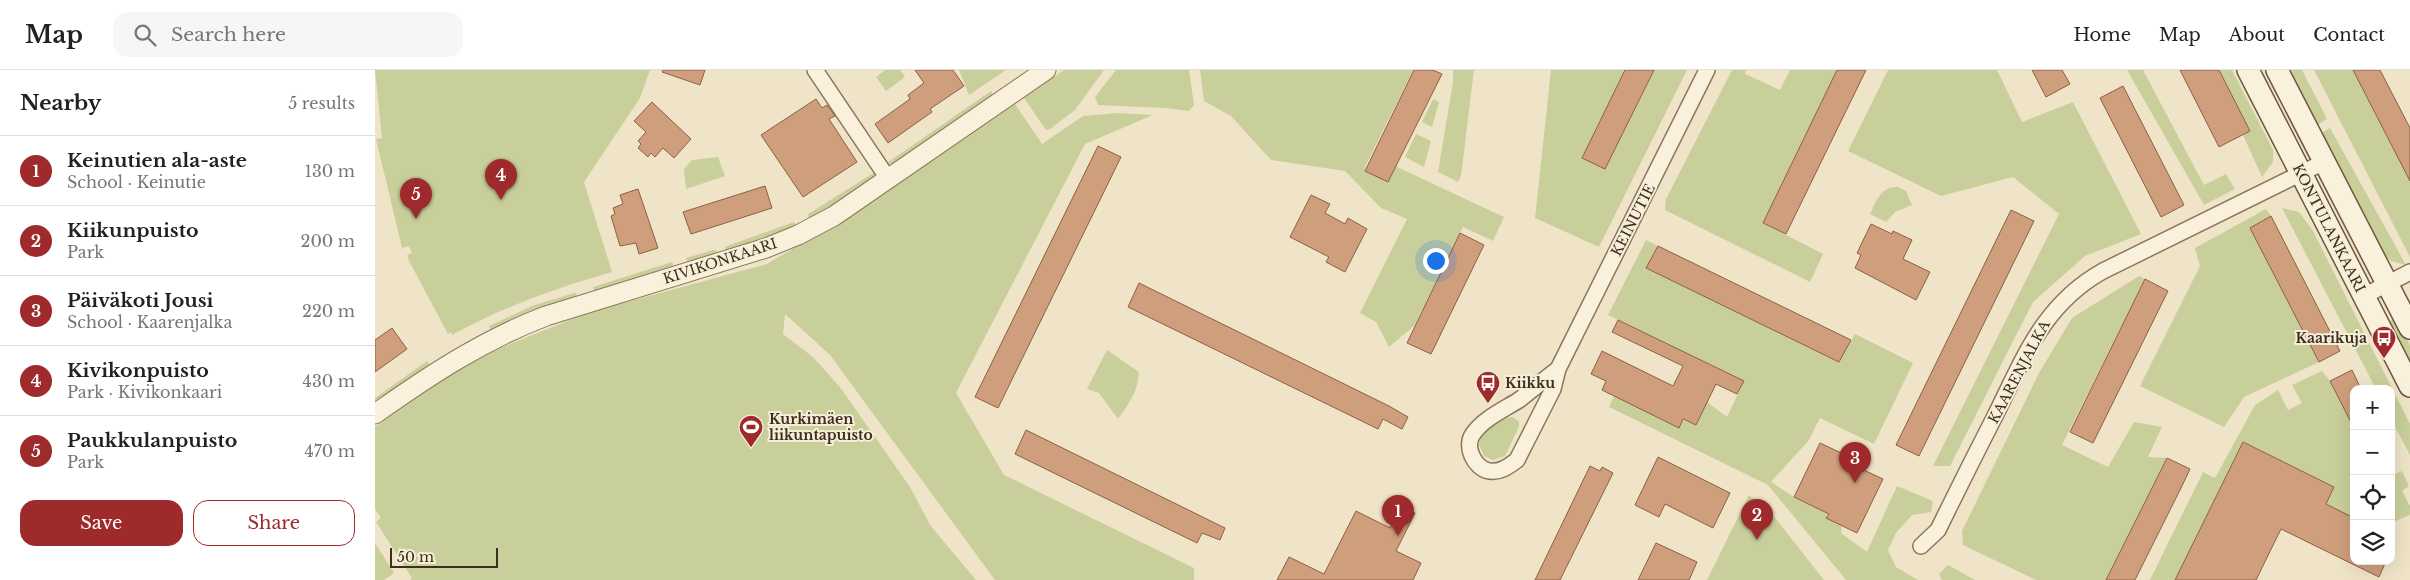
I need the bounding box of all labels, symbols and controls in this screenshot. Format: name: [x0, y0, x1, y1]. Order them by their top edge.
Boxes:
search box: [113, 12, 463, 57]
text: Map: [25, 20, 83, 49]
icon: search: [131, 21, 159, 49]
text: Search here: [171, 23, 286, 46]
text: Home: [2073, 24, 2131, 46]
text: Map: [2159, 24, 2201, 46]
text: About: [2229, 24, 2285, 46]
text: Contact: [2313, 24, 2385, 46]
text: Nearby: [20, 90, 101, 116]
text: 5 results: [288, 93, 355, 113]
text: Keinutien ala-aste: [67, 149, 247, 172]
pin: 4: [485, 159, 517, 200]
text: 1: [33, 161, 39, 181]
text: 130 m: [305, 161, 355, 181]
street label: KONTULANKAARI: [2289, 161, 2369, 296]
text: School · Keinutie: [67, 172, 206, 192]
pin: 5: [400, 178, 432, 219]
street label: KEINUTIE: [1607, 181, 1659, 259]
text: Kiikunpuisto: [67, 219, 198, 242]
text: 2: [31, 231, 41, 251]
text: 200 m: [301, 231, 355, 251]
street label: KIVIKONKAARI: [661, 234, 779, 288]
text: Park: [67, 242, 104, 262]
your location: [1423, 248, 1449, 274]
text: Päiväkoti Jousi: [67, 289, 213, 312]
text: 3: [31, 301, 41, 321]
text: 220 m: [302, 301, 355, 321]
text: School · Kaarenjalka: [67, 312, 232, 332]
street label: KAARENJALKA: [1984, 317, 2054, 427]
bus stop icon: Kaarikuja: [2371, 325, 2397, 359]
place label: Kaarikuja: [2296, 329, 2367, 347]
text: Kivikonpuisto: [67, 359, 209, 382]
bus stop icon: Kiikku: [1475, 370, 1501, 404]
text: 4: [31, 371, 41, 391]
text: 430 m: [303, 371, 355, 391]
place label: Kiikku: [1505, 374, 1555, 392]
text: Park · Kivikonkaari: [67, 382, 222, 402]
map controls: [2350, 385, 2395, 565]
button: +: [2350, 385, 2395, 430]
place label: Kurkimäen liikuntapuisto: [769, 410, 873, 444]
sports icon: Kurkimäen liikuntapuisto: [738, 414, 764, 448]
text: Paukkulanpuisto: [67, 429, 237, 452]
button: −: [2350, 430, 2395, 475]
text: 5: [31, 441, 41, 461]
text: 470 m: [304, 441, 355, 461]
pin: 3: [1839, 442, 1871, 483]
text: Park: [67, 452, 104, 472]
button: locate: [2350, 475, 2395, 520]
pin: 1: [1382, 495, 1414, 536]
pin: 2: [1741, 499, 1773, 540]
button: Save: [20, 500, 183, 546]
button: Share: [193, 500, 355, 546]
button: layers: [2350, 520, 2395, 565]
scale bar: [390, 545, 497, 568]
text: 50 m: [397, 548, 434, 566]

